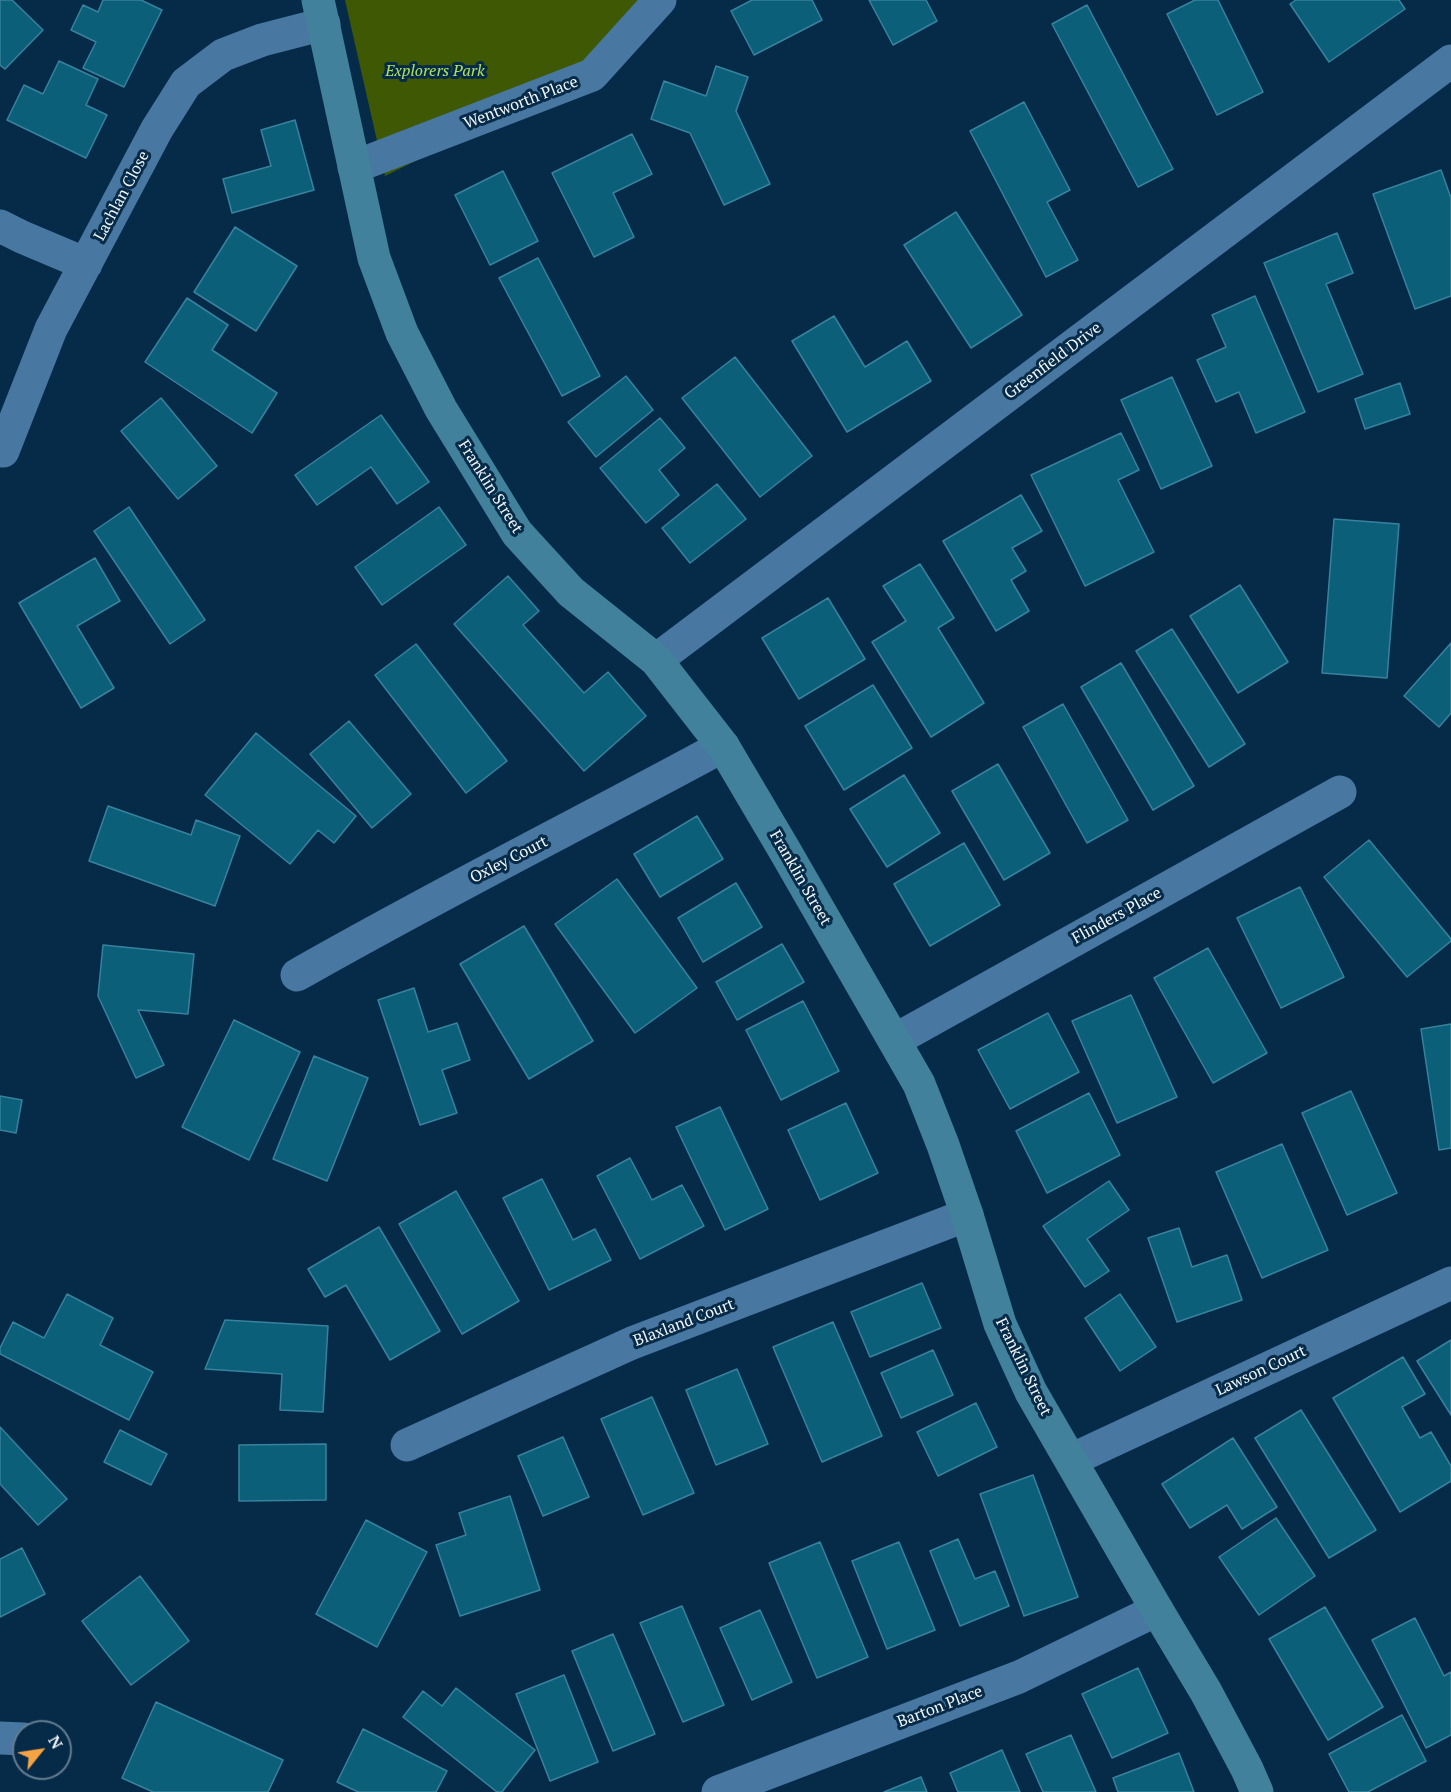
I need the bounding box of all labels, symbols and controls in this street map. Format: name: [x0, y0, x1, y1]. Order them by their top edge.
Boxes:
park label: Explorers Park: [385, 61, 485, 81]
street label: Wentworth Place: [461, 72, 581, 134]
street label: Lachlan Close: [90, 148, 154, 244]
street label: Greenfield Drive: [1001, 318, 1105, 404]
street label: Franklin Street: [454, 437, 526, 537]
street label: Franklin Street: [765, 827, 835, 929]
street label: Oxley Court: [467, 832, 551, 888]
street label: Flinders Place: [1069, 884, 1165, 948]
street label: Blaxland Court: [631, 1295, 737, 1351]
street label: Franklin Street: [991, 1315, 1055, 1419]
street label: Lawson Court: [1213, 1342, 1309, 1400]
street label: Barton Place: [895, 1682, 985, 1732]
north arrow: [12, 1720, 72, 1780]
text: N: [43, 1731, 68, 1753]

